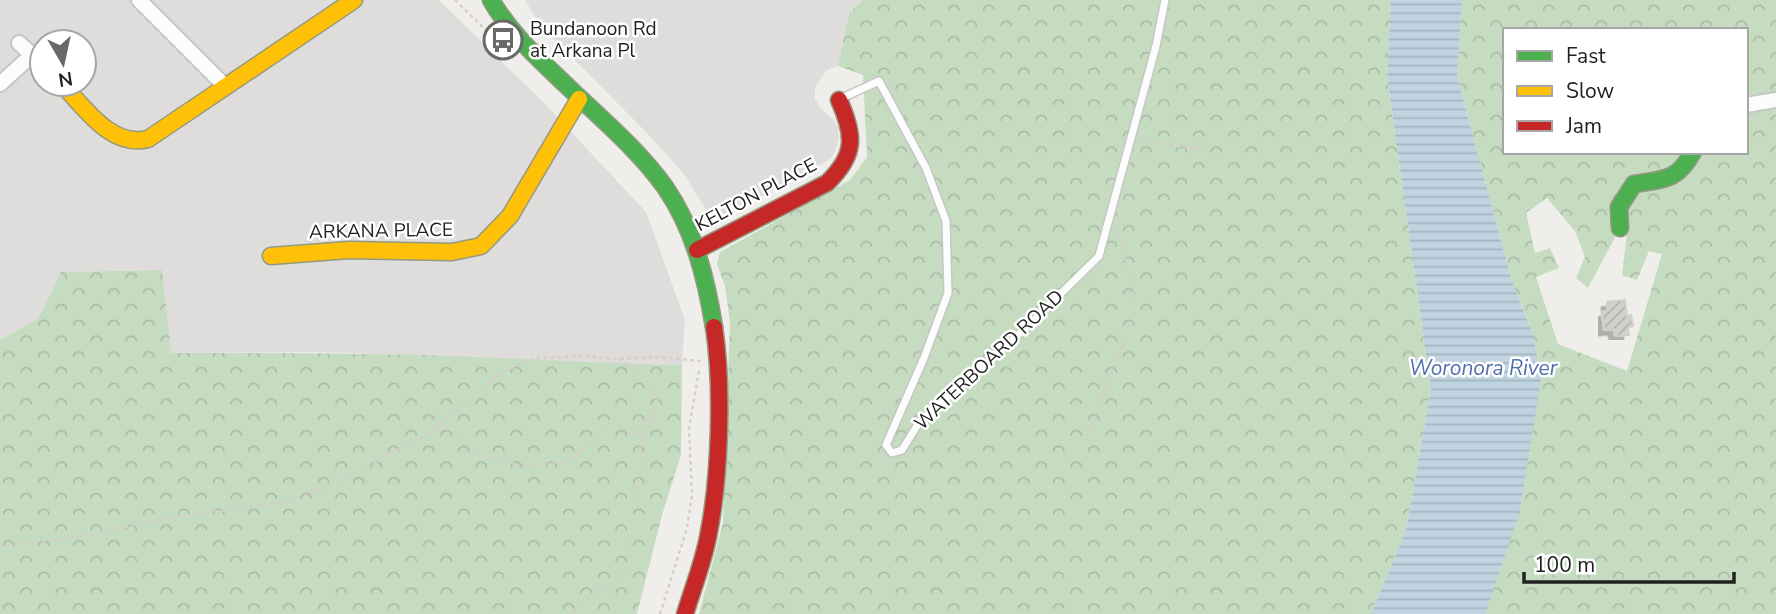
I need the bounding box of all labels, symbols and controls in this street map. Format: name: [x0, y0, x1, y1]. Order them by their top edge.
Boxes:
place label: Bundanoon Rd at Arkana Pl: [530, 16, 657, 64]
bus stop icon: Bundanoon Rd at Arkana Pl: [482, 19, 524, 61]
north arrow: [28, 28, 98, 98]
legend: [1503, 28, 1748, 154]
text: Fast: [1566, 42, 1606, 70]
text: N: [56, 65, 75, 93]
text: Slow: [1566, 77, 1615, 105]
text: Jam: [1565, 112, 1602, 140]
street label: KELTON PLACE: [691, 152, 821, 238]
street label: ARKANA PLACE: [309, 217, 453, 245]
street label: WATERBOARD ROAD: [909, 284, 1069, 436]
water label: Woronora River: [1409, 354, 1558, 382]
scale bar: [1524, 540, 1734, 584]
text: 100 m: [1534, 551, 1595, 579]

